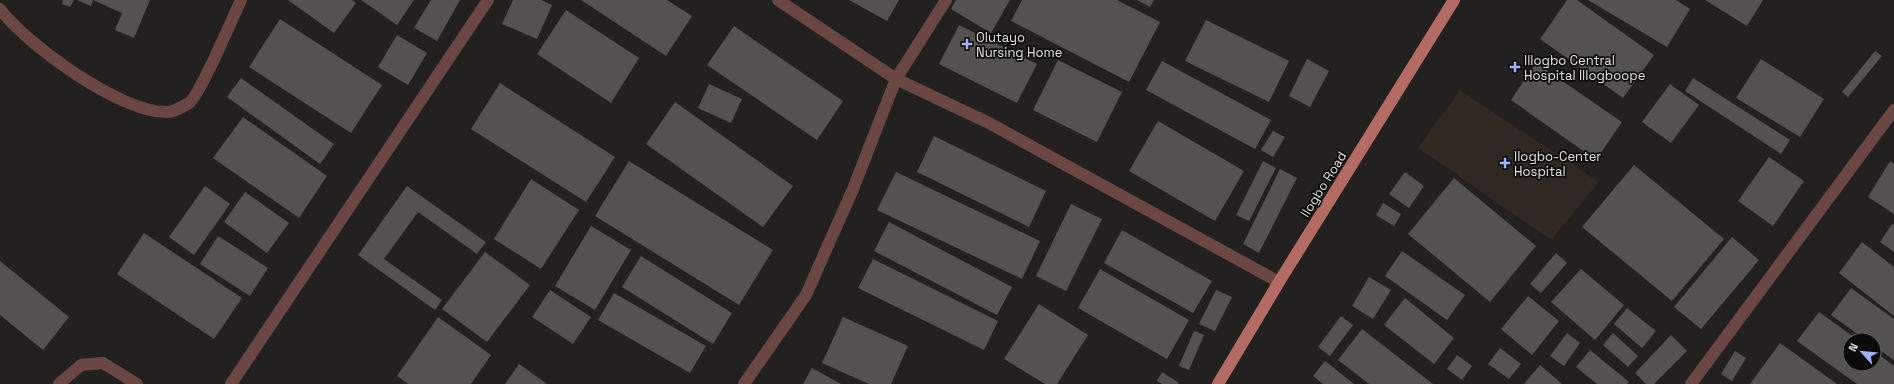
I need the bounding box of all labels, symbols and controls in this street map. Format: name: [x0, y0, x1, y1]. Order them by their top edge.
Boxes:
place label: Olutayo Nursing Home: [976, 29, 1063, 61]
marker: Olutayo Nursing Home: [961, 38, 973, 50]
place label: Illogbo Central Hospital Illogboope: [1524, 52, 1645, 84]
marker: Illogbo Central Hospital Illogboope: [1509, 61, 1521, 73]
street label: Ilogbo Road: [1297, 148, 1350, 220]
place label: Ilogbo-Center Hospital: [1514, 148, 1601, 180]
marker: Ilogbo-Center Hospital: [1499, 157, 1511, 169]
north arrow: [1842, 332, 1882, 372]
text: N: [1845, 341, 1861, 354]

